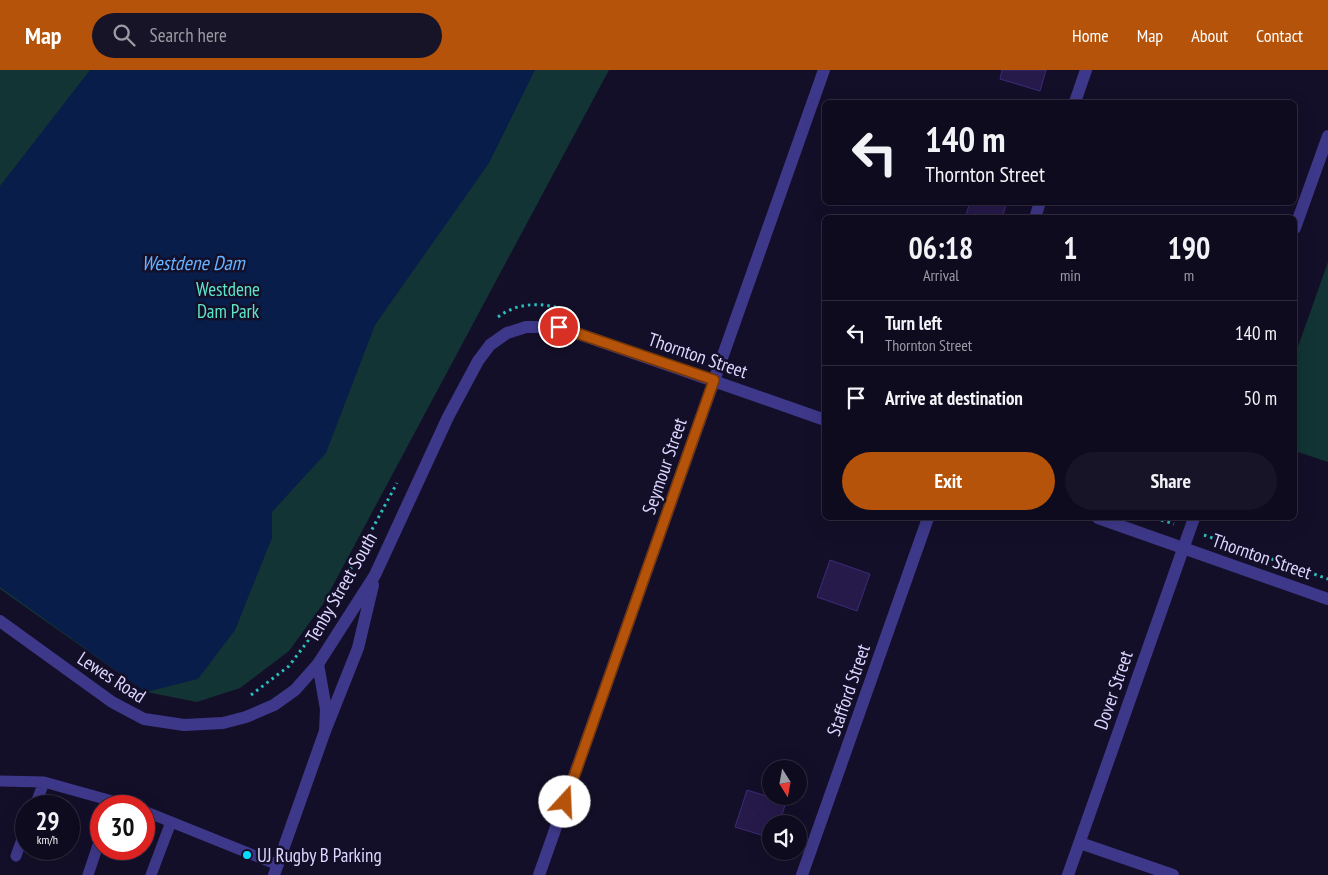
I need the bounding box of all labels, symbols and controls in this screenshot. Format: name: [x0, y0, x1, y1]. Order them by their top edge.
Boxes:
search box: [92, 13, 442, 58]
text: Map: [25, 20, 62, 51]
icon: search: [110, 21, 138, 49]
text: Search here: [150, 23, 227, 47]
text: Home: [1072, 24, 1109, 47]
text: Map: [1137, 24, 1163, 47]
text: About: [1191, 24, 1228, 47]
text: Contact: [1256, 24, 1303, 47]
text: 140 m: [925, 116, 1006, 162]
icon: left: [842, 120, 907, 185]
text: Thornton Street: [925, 160, 1045, 188]
text: 06:18: [909, 228, 973, 267]
text: 1: [1063, 228, 1078, 267]
text: 190: [1167, 228, 1210, 267]
water label: Westdene Dam: [142, 250, 245, 276]
text: Arrival: [923, 265, 959, 285]
text: min: [1060, 265, 1081, 285]
text: m: [1184, 265, 1194, 285]
park label: Westdene Dam Park: [196, 277, 260, 323]
pin: [538, 306, 580, 348]
text: Turn left: [885, 311, 942, 335]
icon: arrive: [545, 313, 573, 341]
icon: left: [842, 319, 870, 347]
text: 140 m: [1235, 321, 1277, 345]
street label: Thornton Street: [645, 327, 752, 383]
text: Thornton Street: [885, 335, 972, 355]
icon: arrive: [842, 384, 870, 412]
text: Arrive at destination: [885, 386, 1023, 410]
text: 50 m: [1244, 386, 1277, 410]
street label: Seymour Street: [636, 414, 692, 517]
button: Exit: [842, 452, 1055, 510]
button: Share: [1065, 452, 1277, 510]
street label: Tenby Street South: [300, 528, 382, 646]
street label: Thornton Street: [1209, 528, 1316, 584]
street label: Stafford Street: [821, 640, 875, 739]
street label: Lewes Road: [73, 646, 151, 708]
street label: Dover Street: [1088, 647, 1138, 733]
north arrow: [762, 760, 808, 805]
map controls: [762, 760, 807, 860]
position arrow: [538, 775, 590, 827]
speed limit sign: 30: [90, 795, 155, 860]
text: 29: [36, 805, 59, 837]
button: sound: [762, 815, 807, 860]
text: km/h: [37, 832, 58, 847]
place label: UJ Rugby B Parking: [257, 843, 382, 867]
marker: UJ Rugby B Parking: [241, 849, 253, 861]

